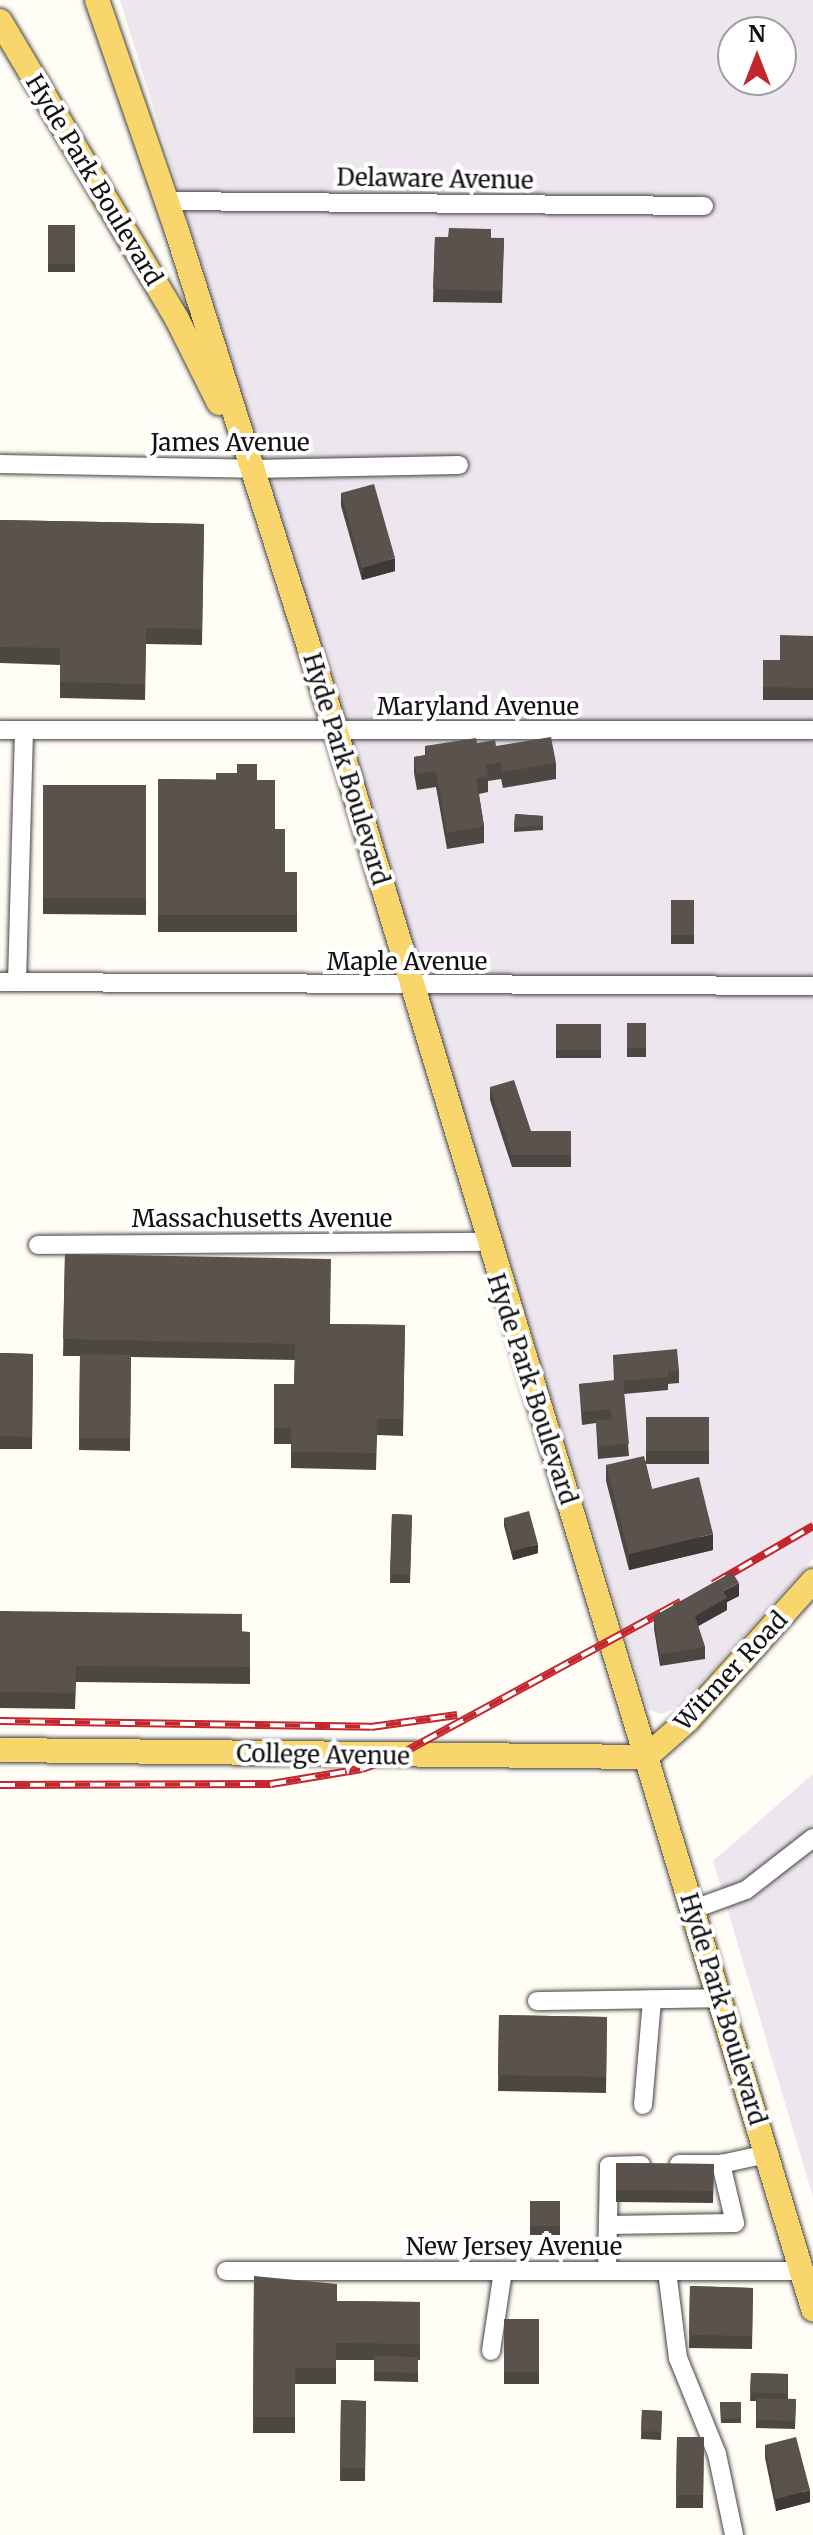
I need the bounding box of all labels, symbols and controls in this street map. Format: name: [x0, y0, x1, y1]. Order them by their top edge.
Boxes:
north arrow: [717, 16, 797, 96]
text: N: [748, 20, 766, 48]
street label: Hyde Park Boulevard: [20, 69, 168, 291]
street label: Delaware Avenue: [336, 163, 534, 195]
street label: James Avenue: [150, 429, 310, 457]
street label: Hyde Park Boulevard: [297, 650, 395, 888]
street label: Maryland Avenue: [377, 693, 579, 721]
street label: Maple Avenue: [327, 948, 487, 976]
street label: Massachusetts Avenue: [132, 1205, 392, 1233]
street label: Hyde Park Boulevard: [481, 1270, 583, 1508]
street label: Witmer Road: [669, 1606, 793, 1736]
street label: College Avenue: [236, 1739, 410, 1771]
street label: Hyde Park Boulevard: [674, 1890, 772, 2128]
street label: New Jersey Avenue: [406, 2233, 622, 2261]

